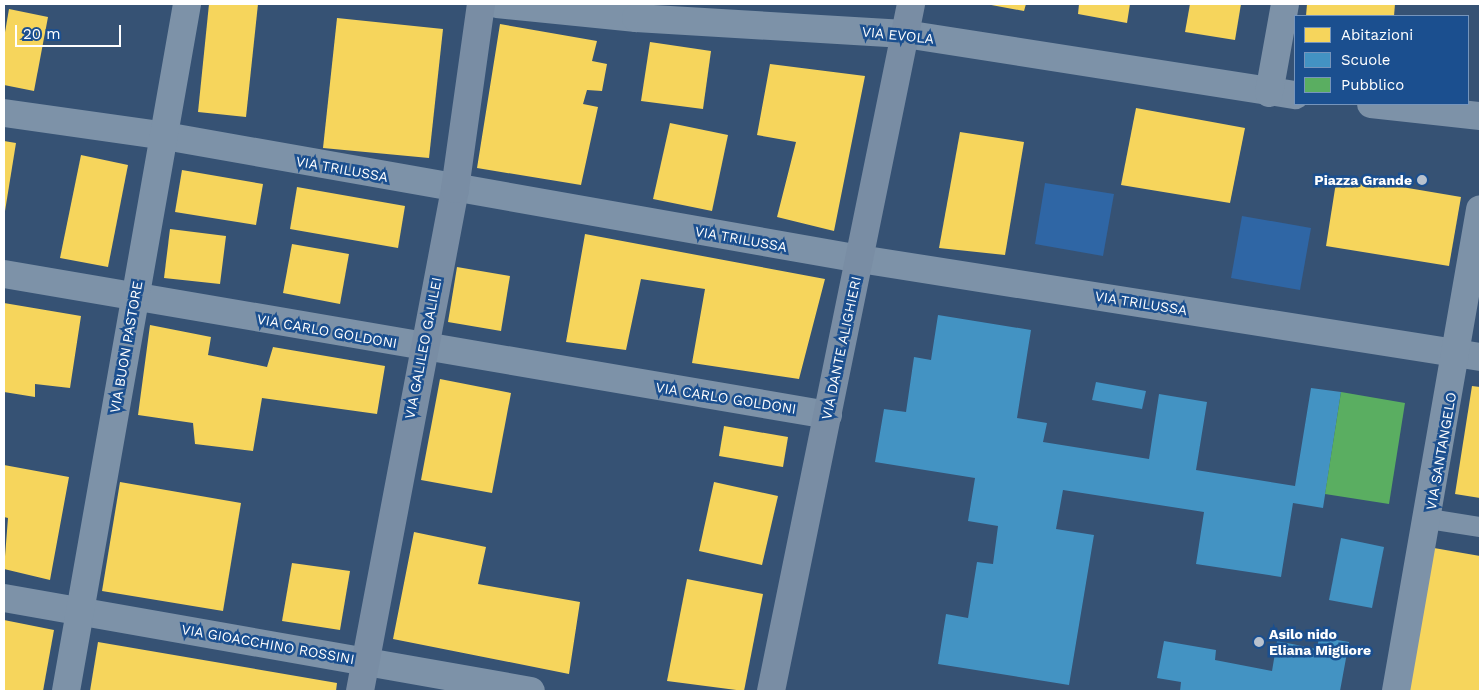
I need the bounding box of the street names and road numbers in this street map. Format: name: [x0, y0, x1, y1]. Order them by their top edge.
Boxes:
street label: VIA EVOLA: [861, 23, 935, 47]
street label: VIA TRILUSSA: [294, 153, 390, 185]
street label: VIA TRILUSSA: [693, 223, 789, 255]
street label: VIA DANTE ALIGHIERI: [817, 274, 865, 422]
street label: VIA GALILEO GALILEI: [401, 275, 445, 421]
street label: VIA BUON PASTORE: [106, 279, 146, 415]
street label: VIA TRILUSSA: [1093, 287, 1189, 319]
street label: VIA CARLO GOLDONI: [255, 310, 399, 352]
street label: VIA CARLO GOLDONI: [654, 379, 798, 417]
street label: VIA SANTANGELO: [1422, 391, 1460, 511]
street label: VIA GIOACCHINO ROSSINI: [180, 620, 356, 668]

